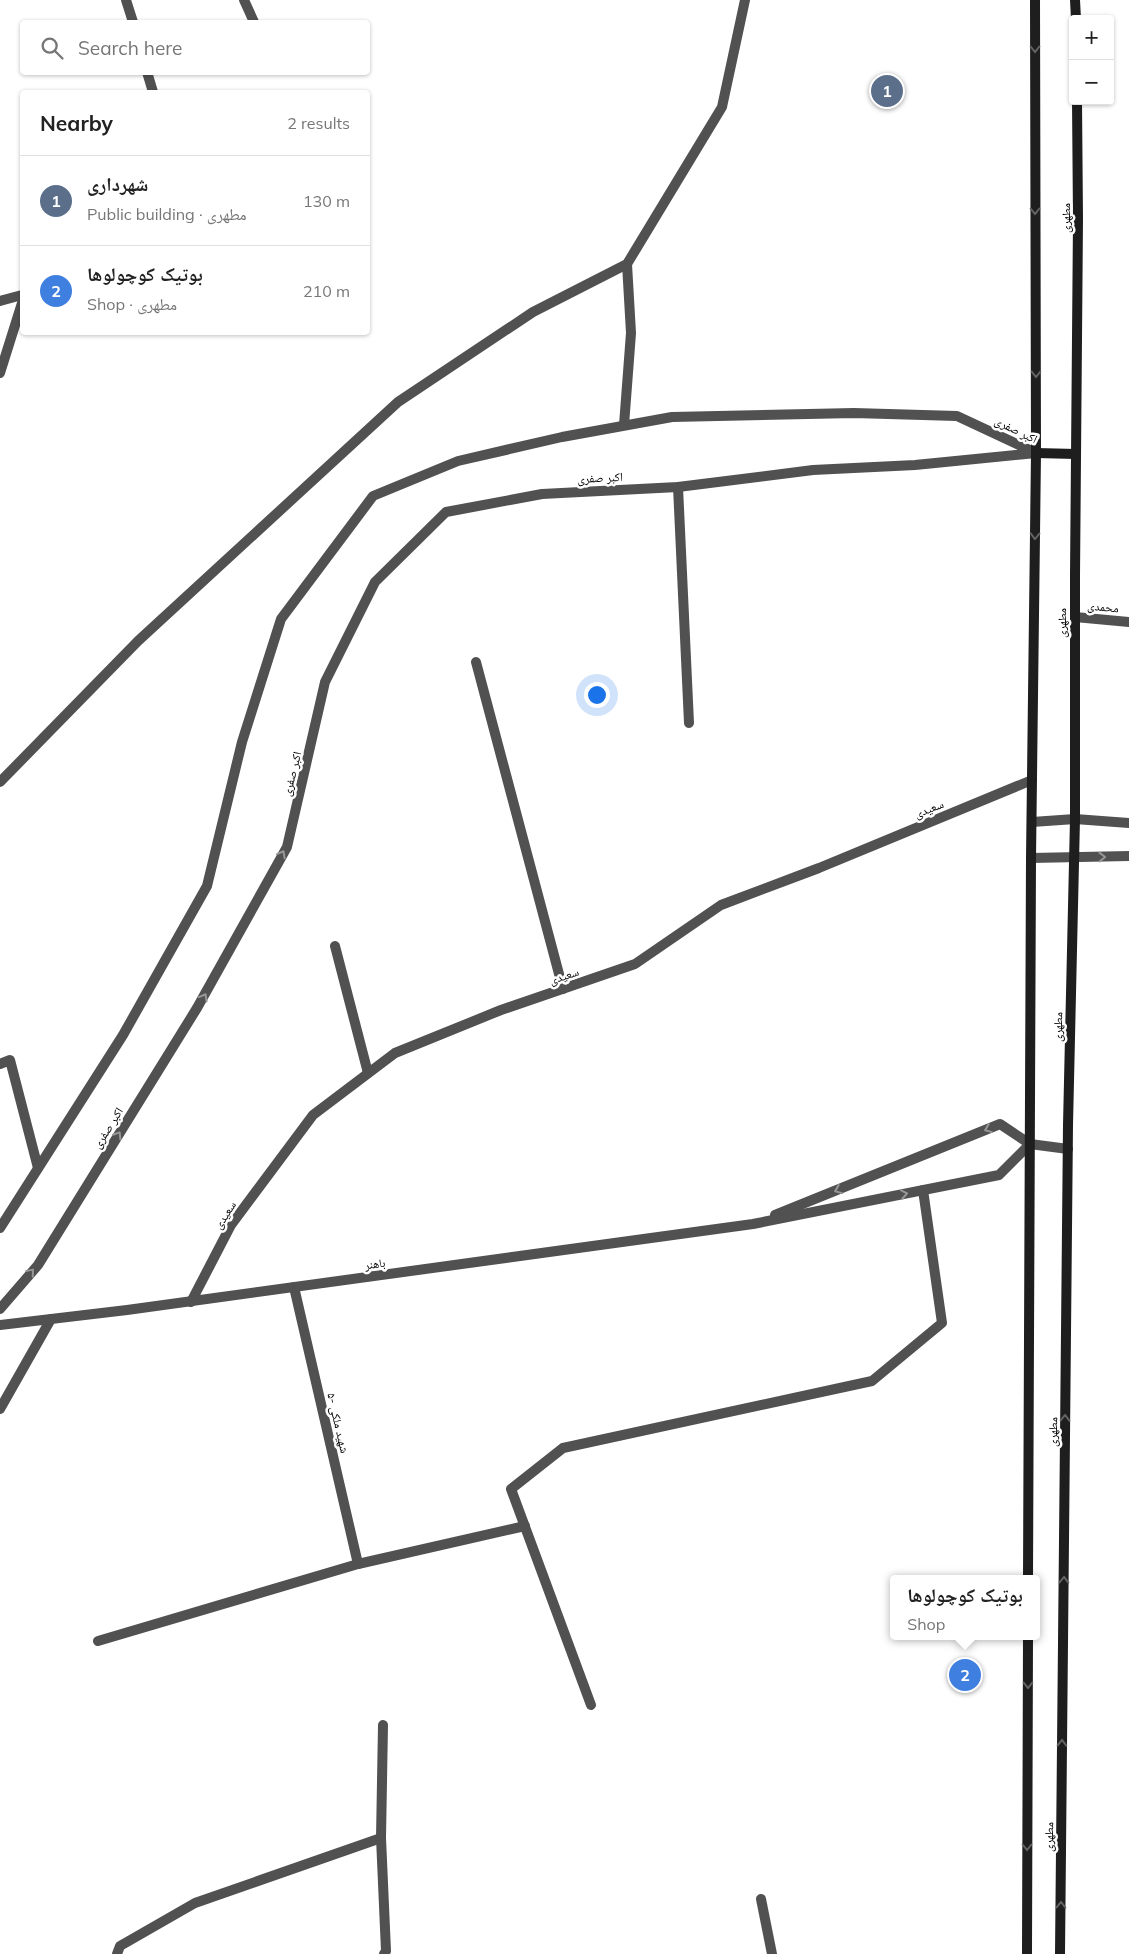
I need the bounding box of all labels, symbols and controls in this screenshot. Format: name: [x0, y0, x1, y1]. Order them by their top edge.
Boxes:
map controls: [1069, 15, 1114, 105]
button: +: [1069, 15, 1114, 60]
search box: [20, 20, 370, 75]
icon: search: [38, 34, 66, 62]
text: Search here: [78, 36, 182, 60]
one-way arrow: [1030, 45, 1040, 53]
button: −: [1069, 60, 1114, 105]
pin: 1: [871, 72, 903, 110]
text: Nearby: [40, 110, 113, 136]
text: 2 results: [287, 113, 350, 133]
text: شهرداری: [87, 172, 148, 196]
text: 1: [51, 191, 61, 211]
text: 130 m: [303, 191, 350, 211]
street label: مطهری: [1058, 203, 1073, 233]
text: Public building · مطهری: [87, 204, 247, 224]
one-way arrow: [1030, 208, 1040, 215]
text: بوتیک کوچولوها: [87, 262, 203, 286]
text: 2: [51, 281, 61, 301]
text: 210 m: [303, 281, 350, 301]
text: Shop · مطهری: [87, 294, 177, 314]
one-way arrow: [1031, 370, 1041, 378]
street label: اکبر صفری: [992, 413, 1040, 447]
street label: اکبر صفری: [577, 469, 623, 487]
one-way arrow: [1030, 532, 1040, 540]
street label: محمدی: [1087, 598, 1119, 615]
street label: مطهری: [1054, 608, 1069, 638]
your location: [584, 682, 610, 708]
street label: اکبر صفری: [279, 750, 305, 798]
street label: سعیدی: [912, 796, 946, 821]
one-way arrow: [276, 851, 286, 860]
one-way arrow: [1098, 852, 1106, 862]
street label: سعیدی: [547, 963, 581, 988]
one-way arrow: [197, 993, 207, 1002]
street label: مطهری: [1050, 1012, 1065, 1042]
street label: اکبر صفری: [89, 1104, 126, 1151]
one-way arrow: [985, 1123, 993, 1133]
one-way arrow: [112, 1131, 122, 1140]
one-way arrow: [834, 1183, 843, 1194]
one-way arrow: [900, 1189, 909, 1200]
street label: سعیدی: [210, 1198, 239, 1232]
street label: باهنر: [363, 1255, 386, 1273]
one-way arrow: [26, 1269, 34, 1278]
street label: ۵- شهید ملکی: [324, 1391, 353, 1455]
one-way arrow: [1060, 1414, 1070, 1422]
street label: مطهری: [1045, 1417, 1060, 1447]
popup: [890, 1575, 1040, 1640]
one-way arrow: [1059, 1576, 1069, 1584]
text: بوتیک کوچولوها: [907, 1583, 1023, 1607]
text: Shop: [907, 1614, 945, 1634]
pin: 2: [949, 1656, 981, 1694]
one-way arrow: [1023, 1682, 1033, 1689]
one-way arrow: [1057, 1739, 1067, 1746]
street label: مطهری: [1041, 1822, 1056, 1852]
one-way arrow: [1022, 1844, 1032, 1852]
one-way arrow: [1056, 1901, 1066, 1909]

